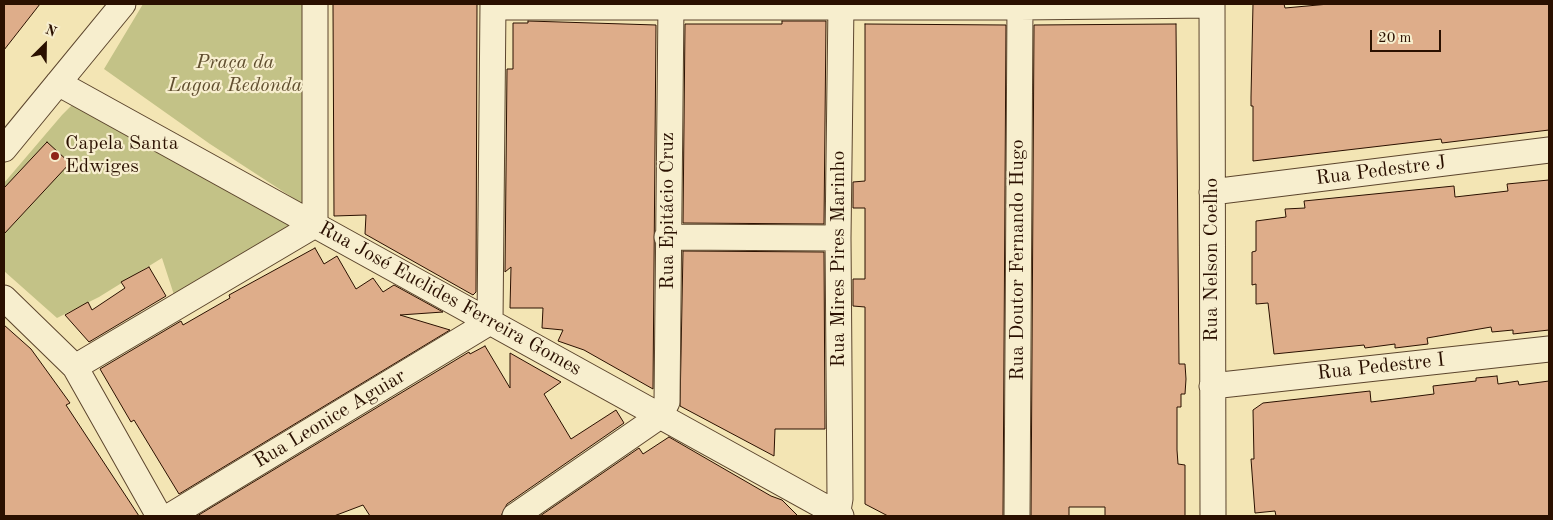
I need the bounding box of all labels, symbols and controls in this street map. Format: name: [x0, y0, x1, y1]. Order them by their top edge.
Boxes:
north arrow: [20, 20, 70, 70]
scale bar: [1373, 20, 1444, 52]
text: N: [43, 23, 59, 40]
text: 20 m: [1378, 31, 1412, 46]
park label: Praça da Lagoa Redonda: [168, 51, 302, 98]
place label: Capela Santa Edwiges: [65, 132, 179, 179]
street label: Rua Epitácio Cruz: [656, 132, 680, 290]
street label: Rua Doutor Fernando Hugo: [1006, 139, 1030, 381]
marker: Capela Santa Edwiges: [49, 150, 61, 162]
street label: Rua Mires Pires Marinho: [827, 151, 851, 367]
street label: Rua Pedestre J: [1314, 151, 1448, 191]
street label: Rua Nelson Coelho: [1200, 178, 1224, 342]
street label: Rua José Euclides Ferreira Gomes: [314, 217, 586, 381]
street label: Rua Pedestre I: [1316, 348, 1446, 386]
street label: Rua Leonice Aguiar: [250, 364, 410, 474]

